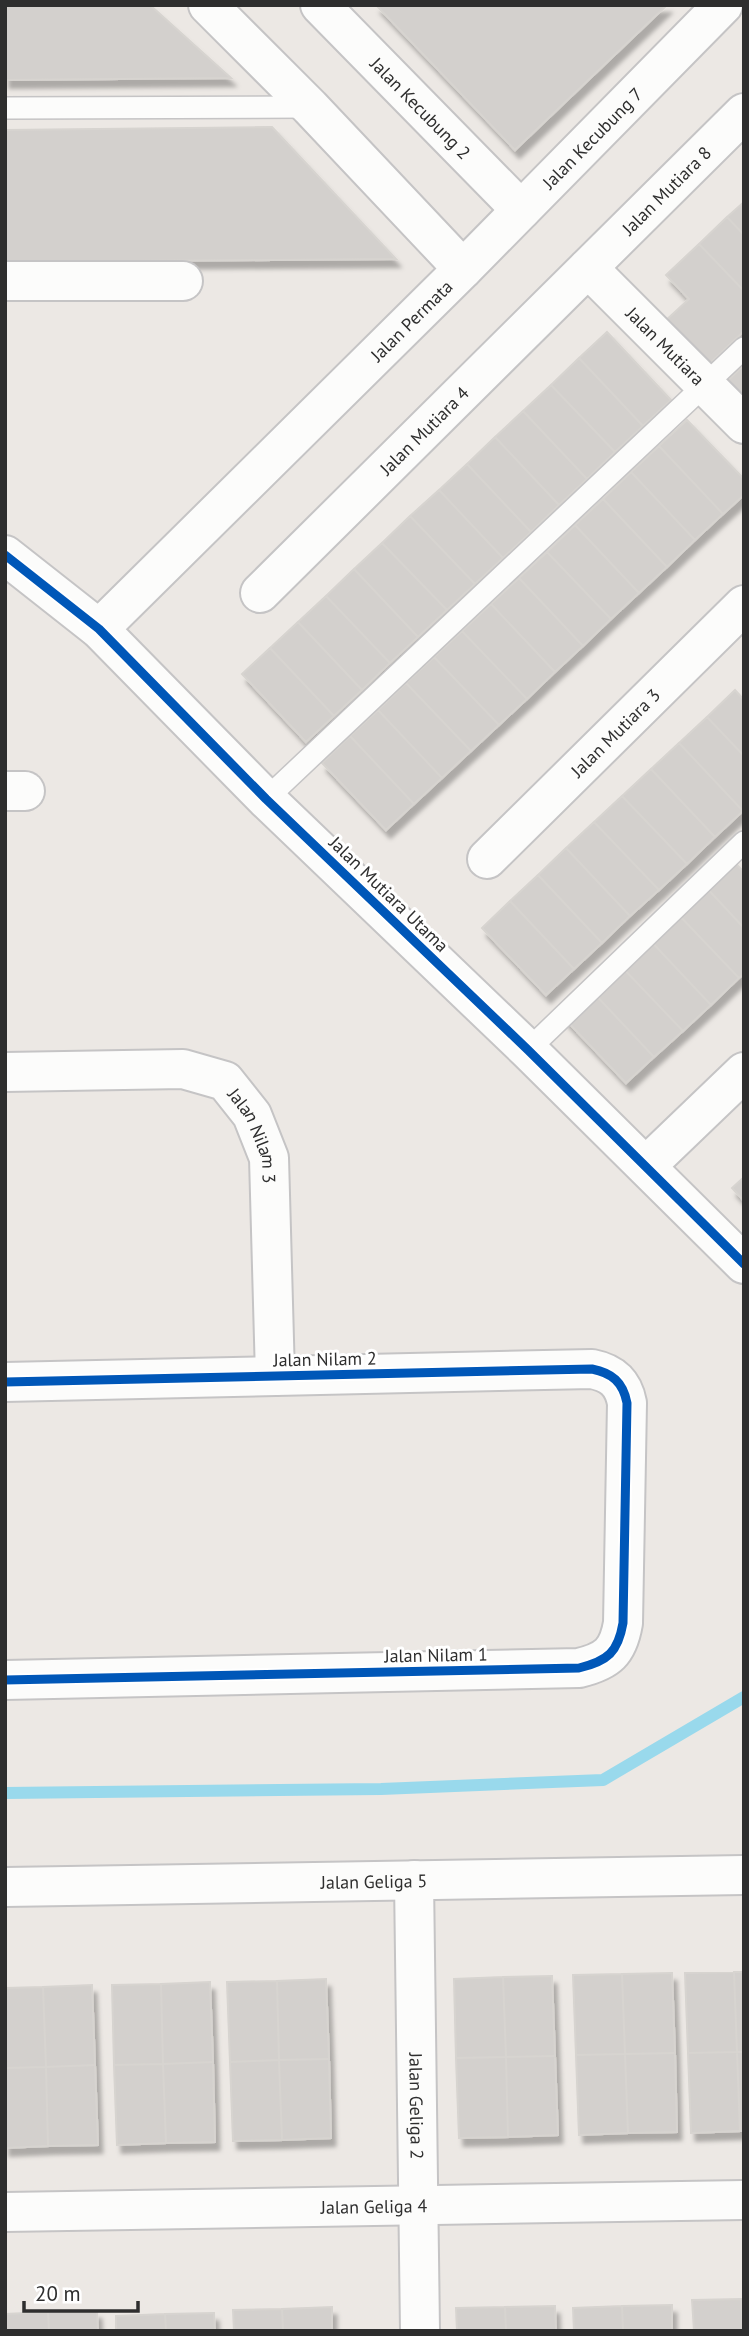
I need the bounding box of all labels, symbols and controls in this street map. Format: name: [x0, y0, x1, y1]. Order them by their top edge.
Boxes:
street label: Jalan Kecubung 2: [365, 51, 476, 164]
street label: Jalan Kecubung 7: [536, 82, 647, 194]
street label: Jalan Mutiara 8: [616, 141, 716, 240]
street label: Jalan Permata: [365, 275, 457, 367]
street label: Jalan Mutiara: [621, 301, 710, 390]
street label: Jalan Mutiara 4: [374, 381, 474, 480]
street label: Jalan Mutiara 3: [565, 683, 665, 782]
street label: Jalan Mutiara Utama: [324, 831, 453, 957]
street label: Jalan Nilam 3: [223, 1082, 281, 1184]
street label: Jalan Nilam 2: [272, 1347, 377, 1371]
street label: Jalan Nilam 1: [383, 1643, 488, 1667]
street label: Jalan Geliga 5: [319, 1869, 427, 1893]
street label: Jalan Geliga 2: [405, 2052, 429, 2159]
street label: Jalan Geliga 4: [319, 2194, 428, 2218]
scale bar: [24, 2270, 138, 2314]
text: 20 m: [35, 2280, 81, 2307]

